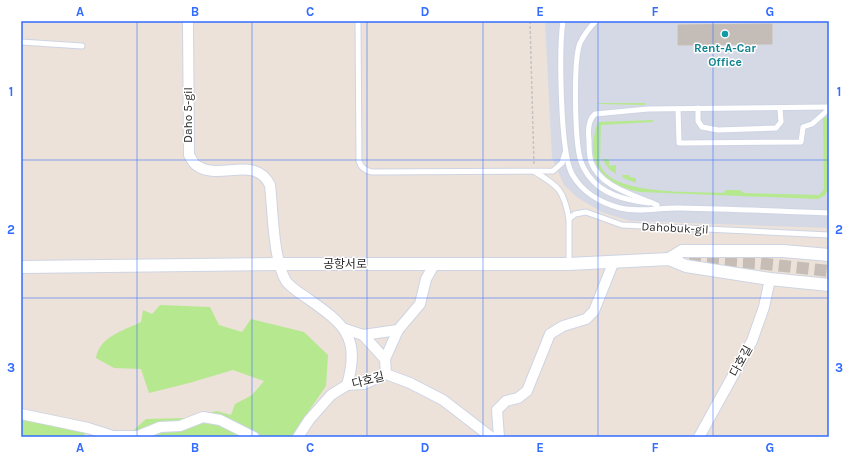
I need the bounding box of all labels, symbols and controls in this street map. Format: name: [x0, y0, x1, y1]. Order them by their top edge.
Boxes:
text: A: [76, 4, 84, 19]
text: B: [191, 4, 199, 19]
text: C: [306, 4, 314, 19]
text: D: [421, 4, 430, 19]
text: E: [536, 4, 544, 19]
text: F: [651, 4, 659, 19]
text: G: [766, 4, 774, 19]
marker: Rent-A-Car Office: [720, 29, 730, 39]
place label: Rent-A-Car Office: [694, 41, 756, 69]
text: 1: [9, 84, 13, 99]
text: 1: [837, 84, 841, 99]
street label: Daho 5-gil: [181, 87, 195, 143]
street label: Dahobuk-gil: [641, 219, 709, 237]
text: 2: [7, 222, 15, 237]
text: 2: [835, 222, 843, 237]
street label: 공항서로: [323, 257, 367, 271]
street label: 다호길: [727, 343, 755, 379]
text: 3: [7, 360, 15, 375]
text: 3: [835, 360, 843, 375]
street label: 다호길: [350, 369, 386, 391]
text: A: [76, 440, 84, 455]
text: B: [191, 440, 199, 455]
text: C: [306, 440, 314, 455]
text: D: [421, 440, 430, 455]
text: E: [536, 440, 544, 455]
text: F: [651, 440, 659, 455]
text: G: [766, 440, 774, 455]

